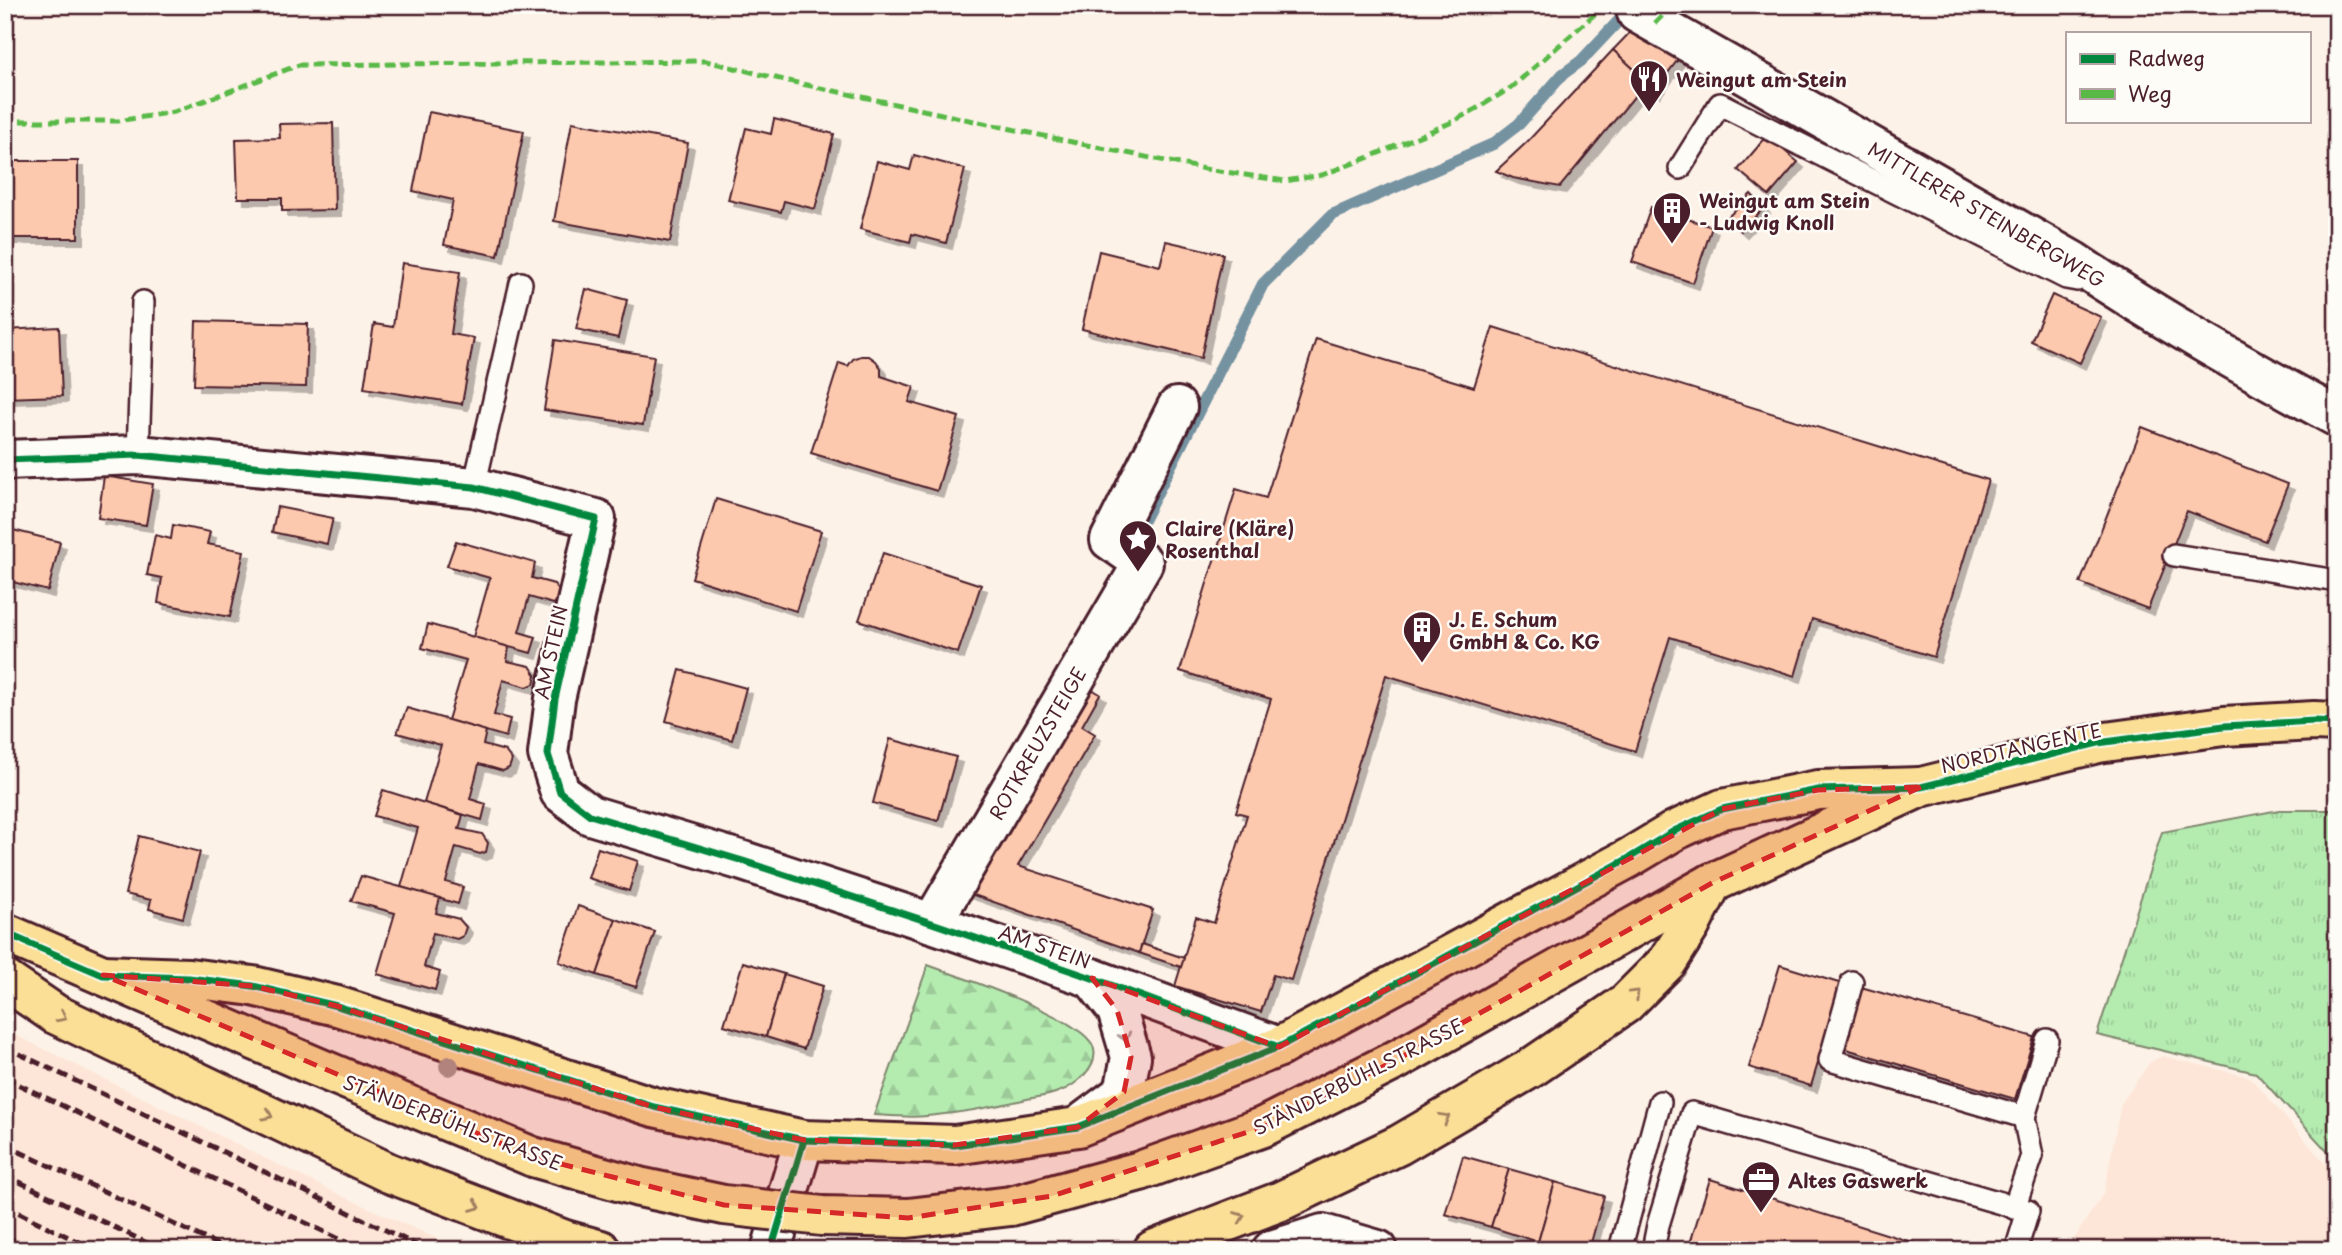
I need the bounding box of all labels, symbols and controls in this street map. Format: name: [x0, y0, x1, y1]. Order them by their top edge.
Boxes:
legend: [2066, 32, 2310, 122]
text: Radweg: [2128, 41, 2205, 73]
restaurant icon: Weingut am Stein: [1628, 58, 1670, 113]
place label: Weingut am Stein: [1676, 65, 1847, 93]
text: Weg: [2128, 77, 2172, 109]
street label: MITTLERER STEINBERGWEG: [1863, 135, 2111, 293]
place label: Weingut am Stein - Ludwig Knoll: [1699, 186, 1870, 236]
building icon: Weingut am Stein - Ludwig Knoll: [1651, 190, 1693, 245]
place label: Claire (Kläre) Rosenthal: [1165, 514, 1294, 564]
place icon: Claire (Kläre) Rosenthal: [1117, 518, 1159, 573]
street label: AM STEIN: [526, 602, 574, 702]
place label: J. E. Schum GmbH & Co. KG: [1449, 605, 1600, 655]
building icon: J. E. Schum GmbH & Co. KG: [1401, 609, 1443, 664]
street label: ROTKREUZSTEIGE: [982, 661, 1092, 825]
street label: NORDTANGENTE: [1938, 715, 2104, 779]
street label: AM STEIN: [995, 917, 1095, 975]
one-way arrow: [1627, 990, 1639, 1002]
one-way arrow: [55, 1009, 68, 1023]
street label: STÄNDERBÜHLSTRASSE: [1248, 1011, 1468, 1141]
one-way arrow: [1117, 1030, 1131, 1043]
street label: STÄNDERBÜHLSTRASSE: [339, 1067, 567, 1177]
one-way arrow: [261, 1107, 273, 1121]
one-way arrow: [1437, 1113, 1450, 1126]
office icon: Altes Gaswerk: [1740, 1159, 1782, 1214]
place label: Altes Gaswerk: [1788, 1166, 1928, 1194]
one-way arrow: [470, 1198, 482, 1212]
one-way arrow: [1233, 1211, 1245, 1225]

